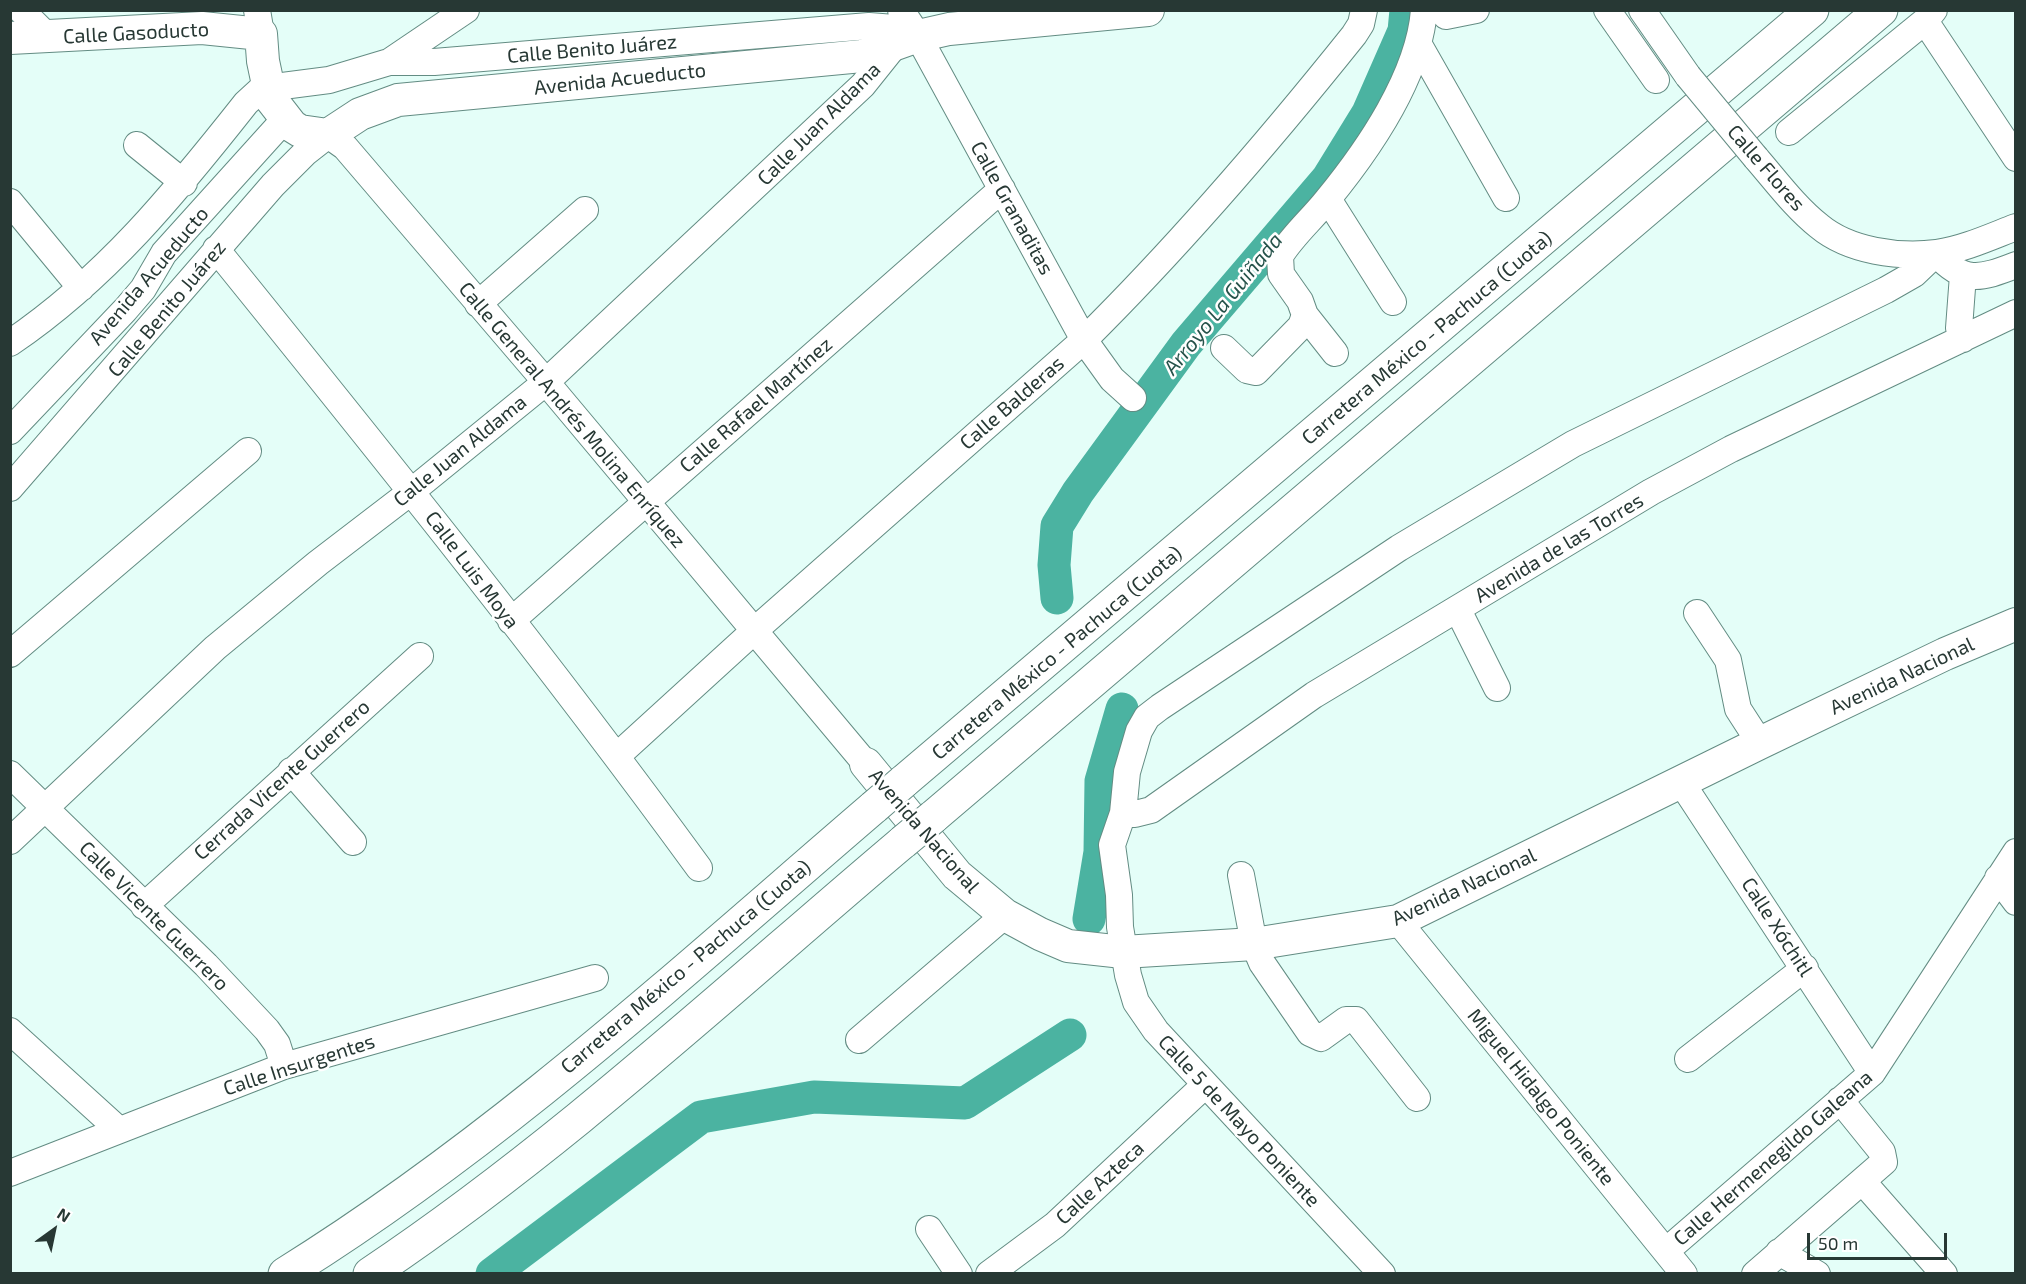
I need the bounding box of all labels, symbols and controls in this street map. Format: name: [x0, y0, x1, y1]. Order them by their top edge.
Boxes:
street label: Calle Gasoducto: [62, 17, 210, 49]
street label: Calle Benito Juárez: [506, 30, 678, 68]
street label: Avenida Acueducto: [533, 58, 707, 100]
street label: Calle Juan Aldama: [753, 58, 885, 190]
street label: Calle Flores: [1722, 120, 1810, 216]
street label: Calle Granaditas: [965, 137, 1059, 279]
street label: Avenida Acueducto: [84, 202, 214, 350]
street label: Carretera México - Pachuca (Cuota): [1297, 226, 1557, 450]
water label: Arroyo La Guiñada: [1158, 228, 1288, 380]
street label: Calle Benito Juárez: [103, 236, 231, 382]
street label: Calle General Andrés Molina Enríquez: [454, 277, 690, 553]
street label: Calle Rafael Martínez: [675, 332, 837, 478]
street label: Calle Balderas: [955, 351, 1069, 455]
street label: Calle Juan Aldama: [389, 390, 531, 512]
street label: Avenida de las Torres: [1470, 488, 1648, 608]
street label: Calle Luis Moya: [420, 506, 524, 634]
street label: Carretera México - Pachuca (Cuota): [927, 541, 1187, 765]
street label: Avenida Nacional: [1826, 632, 1978, 720]
street label: Cerrada Vicente Guerrero: [189, 695, 375, 865]
street label: Avenida Nacional: [864, 764, 984, 898]
street label: Calle Vicente Guerrero: [74, 836, 234, 996]
street label: Avenida Nacional: [1388, 843, 1540, 931]
street label: Carretera México - Pachuca (Cuota): [556, 855, 816, 1079]
street label: Calle Xóchitl: [1736, 873, 1818, 981]
street label: Miguel Hidalgo Poniente: [1462, 1004, 1620, 1190]
street label: Calle Insurgentes: [220, 1029, 378, 1101]
street label: Calle 5 de Mayo Poniente: [1153, 1030, 1325, 1212]
street label: Calle Hermenegildo Galeana: [1669, 1065, 1877, 1251]
street label: Calle Azteca: [1051, 1136, 1149, 1230]
north arrow: [24, 1200, 84, 1260]
text: N: [54, 1203, 74, 1226]
scale bar: [1810, 1221, 1950, 1259]
text: 50 m: [1818, 1232, 1858, 1254]

